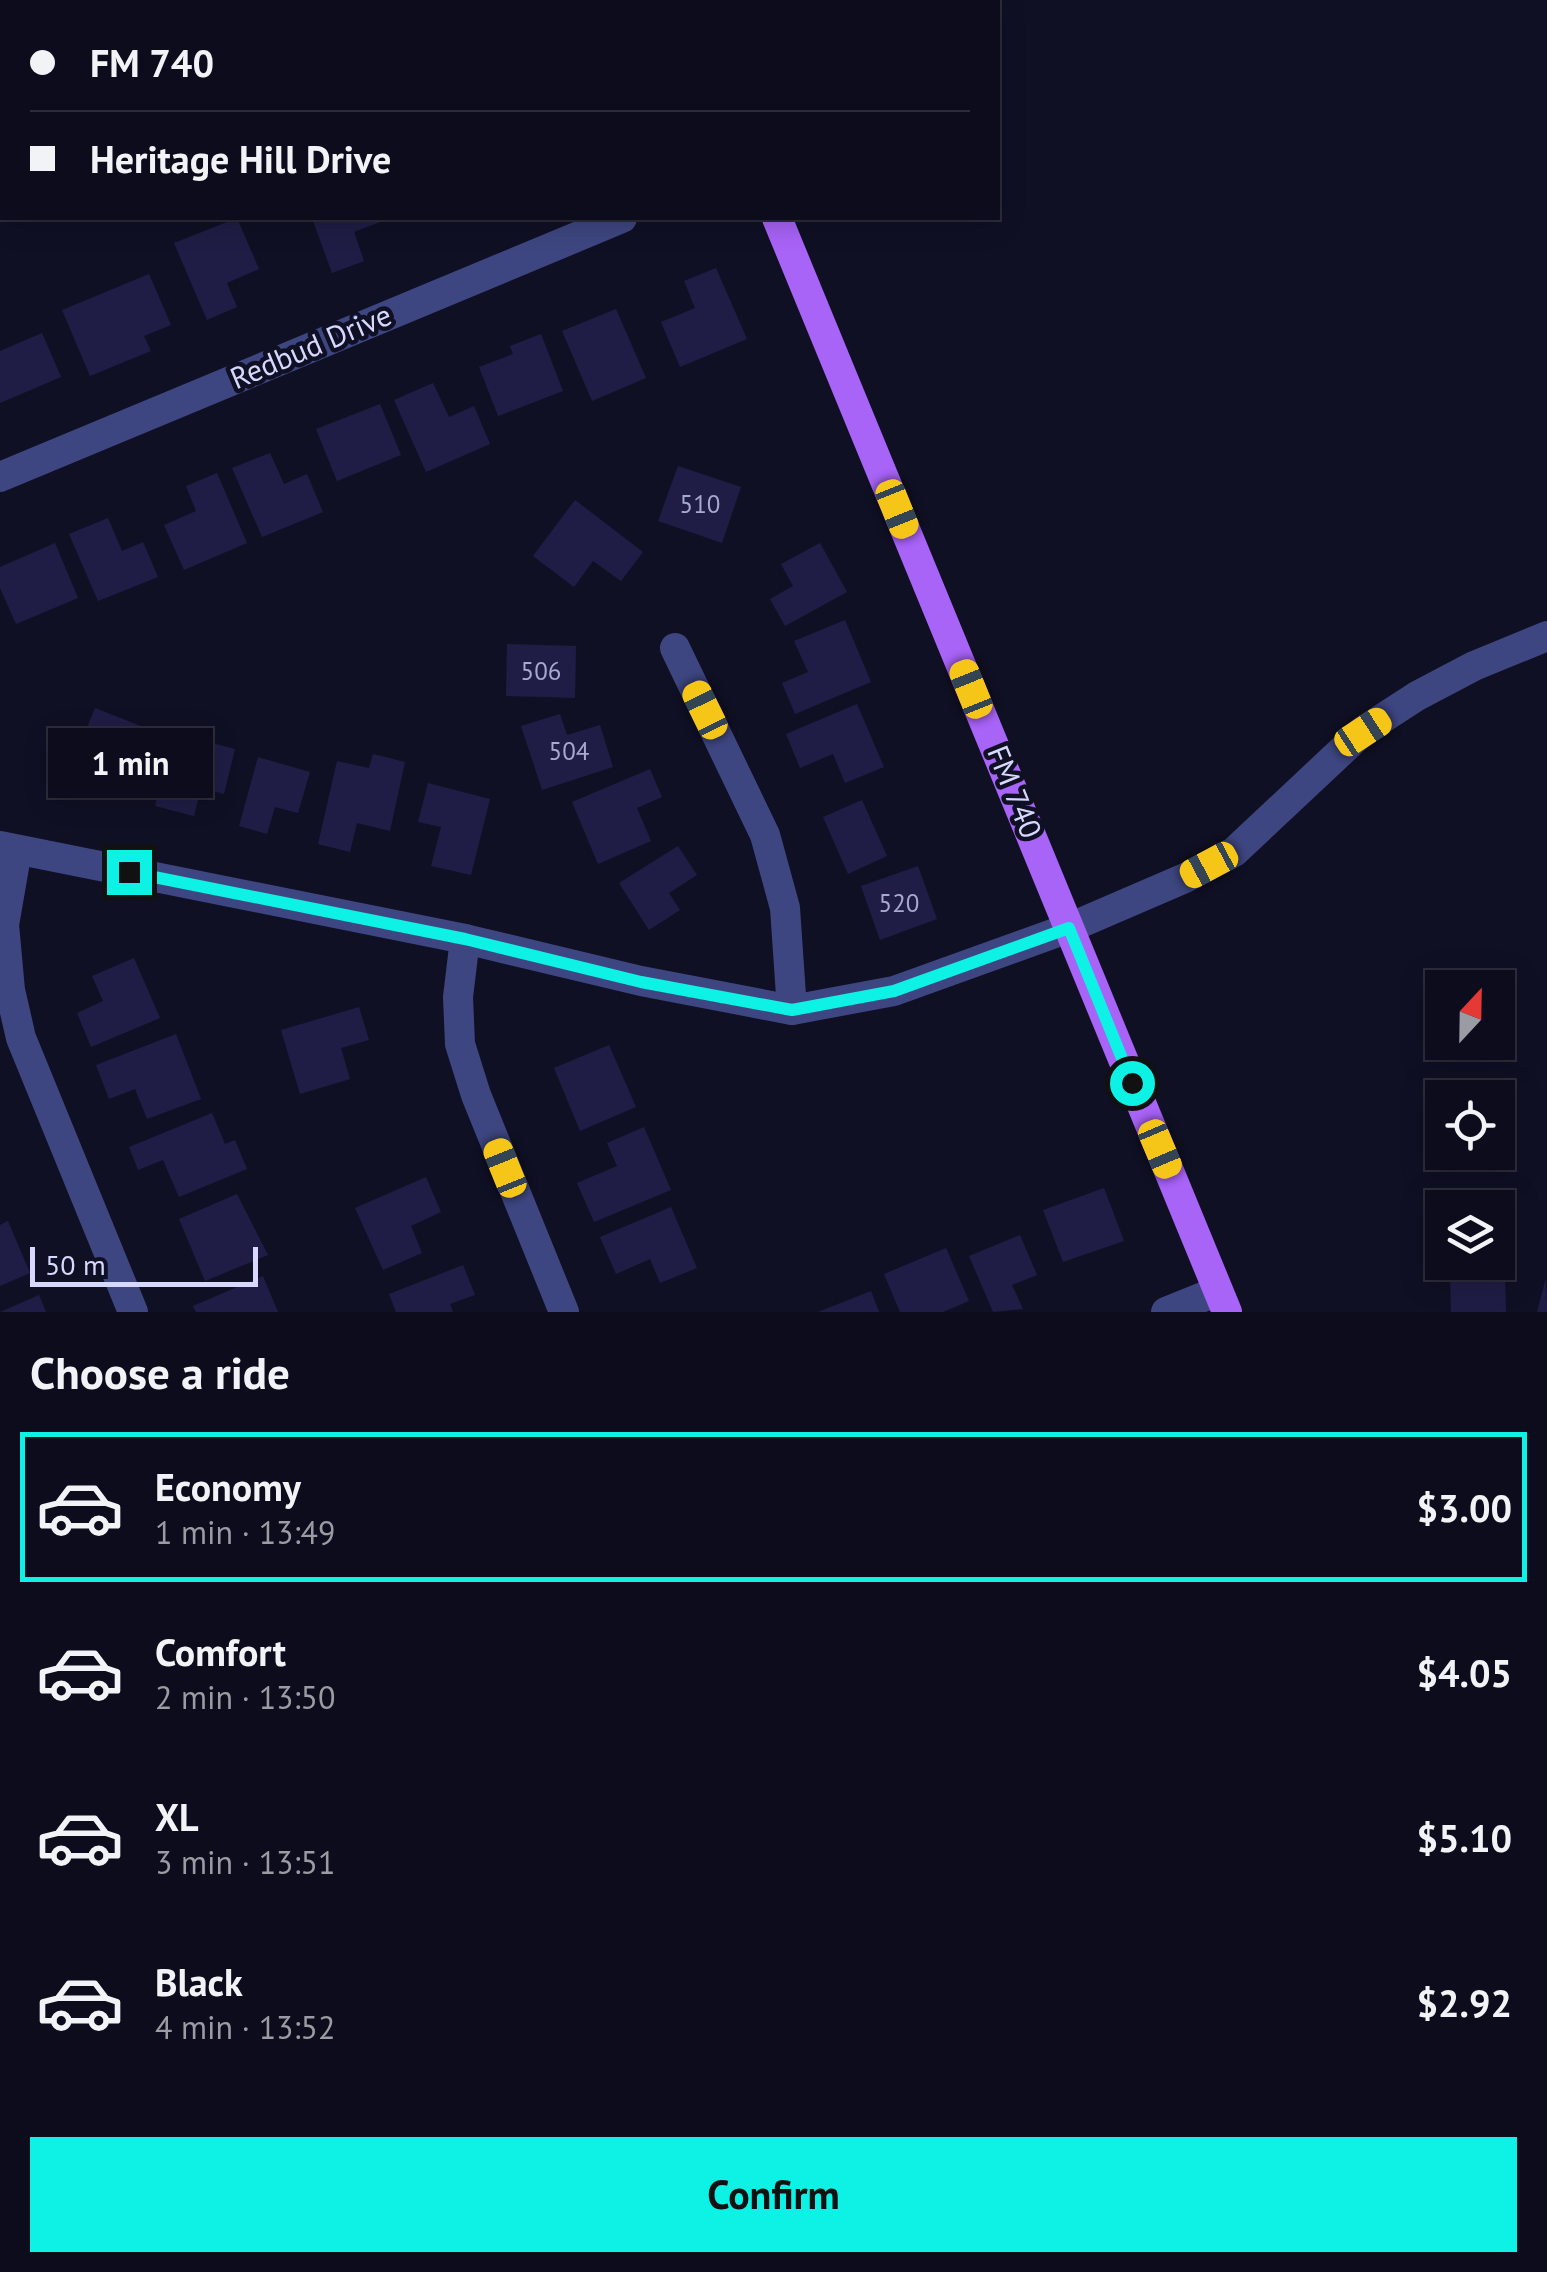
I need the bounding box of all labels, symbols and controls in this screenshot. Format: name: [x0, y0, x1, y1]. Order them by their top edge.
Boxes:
text: FM 740: [90, 38, 214, 87]
text: Heritage Hill Drive: [90, 134, 391, 183]
street label: Redbud Drive: [224, 294, 397, 397]
car: [872, 476, 922, 542]
house number: 510: [680, 488, 720, 520]
house number: 506: [521, 655, 561, 687]
car: [946, 656, 996, 722]
car: [678, 676, 732, 744]
car: [1330, 703, 1396, 761]
callout: 1 min: [46, 727, 212, 797]
house number: 504: [549, 735, 590, 767]
street label: FM 740: [979, 739, 1052, 843]
text: 1 min: [91, 742, 170, 784]
car: [1175, 838, 1243, 892]
route end: [107, 850, 152, 895]
house number: 520: [879, 887, 919, 919]
north arrow: [1425, 970, 1515, 1060]
map controls: [1425, 970, 1515, 1280]
route start: [1110, 1061, 1155, 1106]
button: locate: [1425, 1080, 1515, 1170]
car: [1134, 1116, 1186, 1182]
car: [480, 1135, 530, 1201]
button: layers: [1425, 1190, 1515, 1280]
scale bar: [30, 1242, 258, 1286]
text: 50 m: [45, 1246, 106, 1283]
text: Choose a ride: [30, 1343, 290, 1401]
icon: car: [35, 1462, 125, 1552]
text: Economy: [155, 1462, 301, 1511]
text: $3.00: [1416, 1483, 1512, 1532]
text: 1 min · 13:49: [155, 1511, 335, 1553]
icon: car: [35, 1627, 125, 1717]
text: Comfort: [155, 1627, 286, 1676]
text: $4.05: [1416, 1648, 1512, 1697]
text: 2 min · 13:50: [155, 1676, 335, 1718]
icon: car: [35, 1792, 125, 1882]
text: XL: [155, 1792, 199, 1841]
text: $5.10: [1416, 1813, 1512, 1862]
text: 3 min · 13:51: [155, 1841, 335, 1883]
icon: car: [35, 1957, 125, 2047]
text: Black: [155, 1957, 243, 2006]
text: $2.92: [1416, 1978, 1512, 2027]
text: 4 min · 13:52: [155, 2006, 335, 2048]
button: Confirm: [30, 2137, 1517, 2252]

